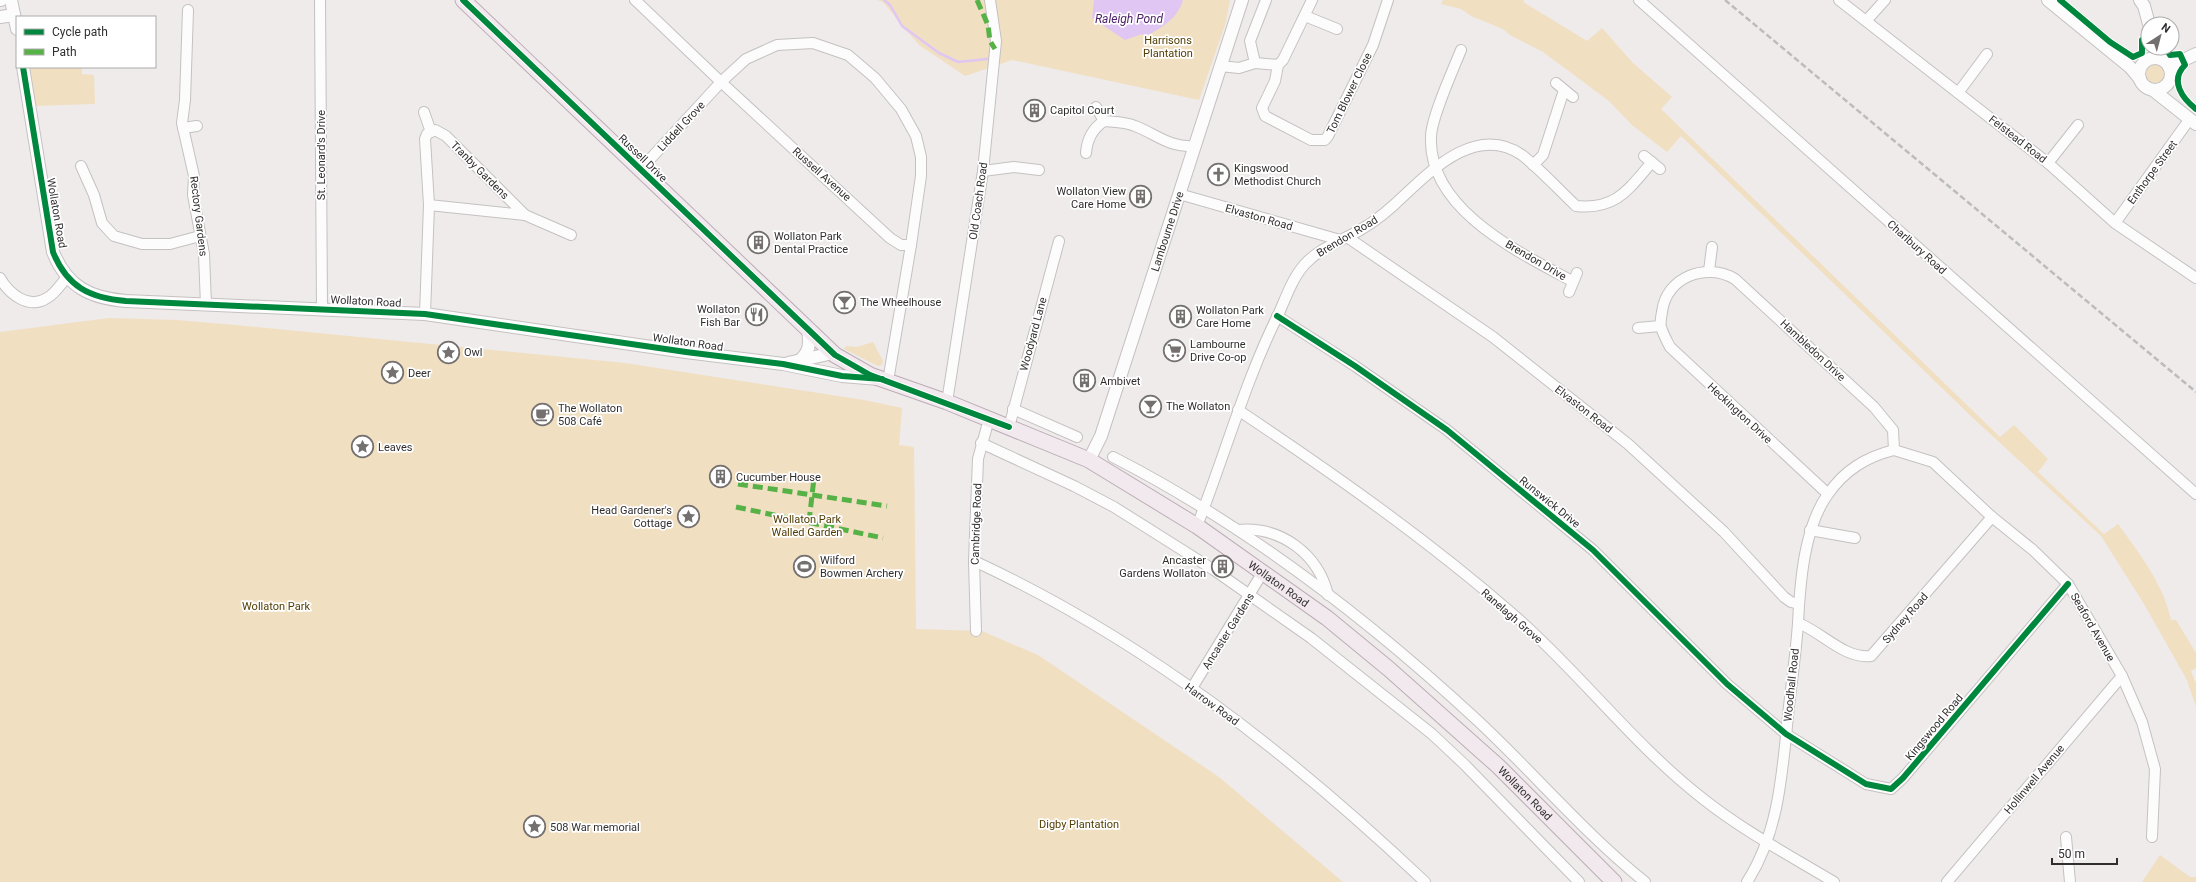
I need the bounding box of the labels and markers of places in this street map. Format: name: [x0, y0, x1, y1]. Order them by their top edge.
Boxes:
building icon: Capitol Court: [1022, 97, 1048, 123]
place label: Capitol Court: [1050, 104, 1115, 117]
church icon: Kingswood Methodist Church: [1206, 161, 1232, 187]
place label: Kingswood Methodist Church: [1234, 162, 1321, 188]
building icon: Wollaton View Care Home: [1128, 184, 1154, 210]
place label: Wollaton View Care Home: [1056, 185, 1127, 211]
building icon: Wollaton Park Dental Practice: [746, 229, 772, 255]
place label: Wollaton Park Dental Practice: [774, 230, 848, 256]
bar icon: The Wheelhouse: [831, 289, 857, 315]
place label: The Wheelhouse: [860, 296, 941, 309]
restaurant icon: Wollaton Fish Bar: [743, 302, 769, 328]
place label: Wollaton Fish Bar: [697, 303, 740, 329]
building icon: Wollaton Park Care Home: [1167, 303, 1193, 329]
place label: Wollaton Park Care Home: [1196, 304, 1264, 330]
supermarket icon: Lambourne Drive Co-op: [1161, 337, 1187, 363]
place label: Lambourne Drive Co-op: [1190, 338, 1246, 364]
place icon: Owl: [435, 339, 461, 365]
place label: Owl: [464, 346, 483, 359]
place icon: Deer: [379, 360, 405, 386]
place label: Deer: [408, 367, 431, 380]
building icon: Ambivet: [1072, 368, 1098, 394]
place label: Ambivet: [1100, 375, 1141, 388]
bar icon: The Wollaton: [1138, 393, 1164, 419]
place label: The Wollaton: [1166, 400, 1230, 413]
cafe icon: The Wollaton 508 Café: [529, 401, 555, 427]
place label: The Wollaton 508 Café: [558, 402, 622, 428]
place icon: Leaves: [350, 434, 376, 460]
place label: Leaves: [378, 441, 413, 454]
building icon: Cucumber House: [707, 464, 733, 490]
place label: Cucumber House: [736, 471, 821, 484]
place icon: Head Gardener's Cottage: [675, 503, 701, 529]
place label: Head Gardener's Cottage: [591, 504, 672, 530]
sports icon: Wilford Bowmen Archery: [791, 553, 817, 579]
building icon: Ancaster Gardens Wollaton: [1209, 553, 1235, 579]
place label: Wilford Bowmen Archery: [820, 554, 904, 580]
place label: Ancaster Gardens Wollaton: [1119, 554, 1206, 580]
place icon: 508 War memorial: [522, 814, 548, 840]
place label: 508 War memorial: [550, 821, 640, 834]

